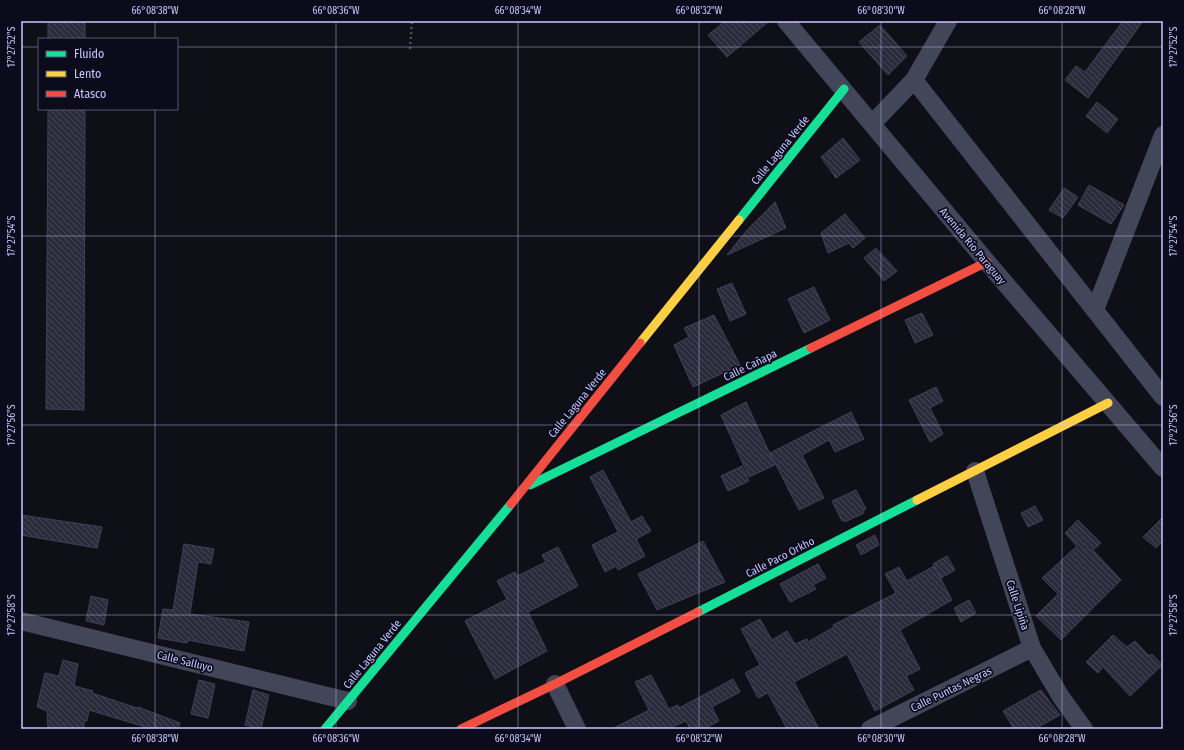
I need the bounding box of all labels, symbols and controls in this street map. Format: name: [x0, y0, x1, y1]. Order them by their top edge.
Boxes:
text: 66°08'38"W: [131, 5, 179, 17]
text: 66°08'36"W: [312, 5, 360, 17]
text: 66°08'34"W: [495, 5, 542, 17]
text: 66°08'32"W: [676, 5, 723, 17]
text: 66°08'30"W: [857, 5, 905, 17]
text: 66°08'28"W: [1038, 5, 1086, 17]
text: 17°27'52"S: [6, 27, 18, 67]
text: 17°27'52"S: [1168, 27, 1180, 67]
legend: [38, 38, 178, 110]
text: Fluido: [74, 47, 104, 61]
text: Lento: [74, 67, 101, 81]
text: Atasco: [74, 87, 106, 101]
street label: Calle Laguna Verde: [749, 113, 812, 187]
street label: Avenida Río Paraguay: [937, 205, 1008, 287]
text: 17°27'54"S: [6, 216, 18, 256]
text: 17°27'54"S: [1168, 216, 1180, 256]
street label: Calle Cañapa: [721, 347, 779, 384]
street label: Calle Laguna Verde: [546, 366, 609, 440]
text: 17°27'56"S: [6, 404, 18, 446]
text: 17°27'56"S: [1168, 404, 1180, 446]
street label: Calle Paco Orkho: [744, 534, 817, 580]
street label: Calle Lipiña: [1003, 578, 1032, 632]
text: 17°27'58"S: [6, 594, 18, 636]
text: 17°27'58"S: [1168, 594, 1180, 636]
street label: Calle Laguna Verde: [341, 617, 404, 691]
street label: Calle Salluyo: [155, 648, 215, 675]
street label: Calle Puntas Negras: [909, 664, 994, 715]
text: 66°08'38"W: [131, 733, 179, 745]
text: 66°08'36"W: [312, 733, 360, 745]
text: 66°08'34"W: [495, 733, 542, 745]
text: 66°08'32"W: [676, 733, 723, 745]
text: 66°08'30"W: [857, 733, 905, 745]
text: 66°08'28"W: [1038, 733, 1086, 745]

